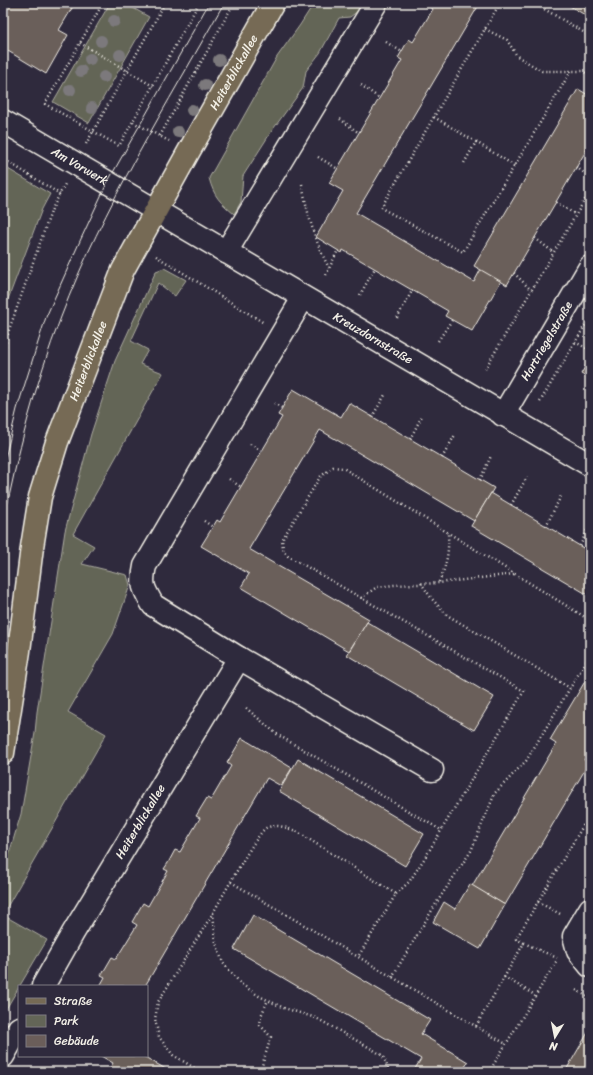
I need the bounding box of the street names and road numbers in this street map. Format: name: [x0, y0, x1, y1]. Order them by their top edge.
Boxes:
street label: Heiterblickallee: [203, 30, 264, 114]
street label: Am Vorwerk: [46, 140, 113, 192]
street label: Hartriegelstraße: [514, 296, 579, 385]
street label: Kreuzdornstraße: [329, 306, 417, 370]
street label: Heiterblickallee: [63, 318, 113, 404]
street label: Heiterblickallee: [109, 780, 171, 863]

